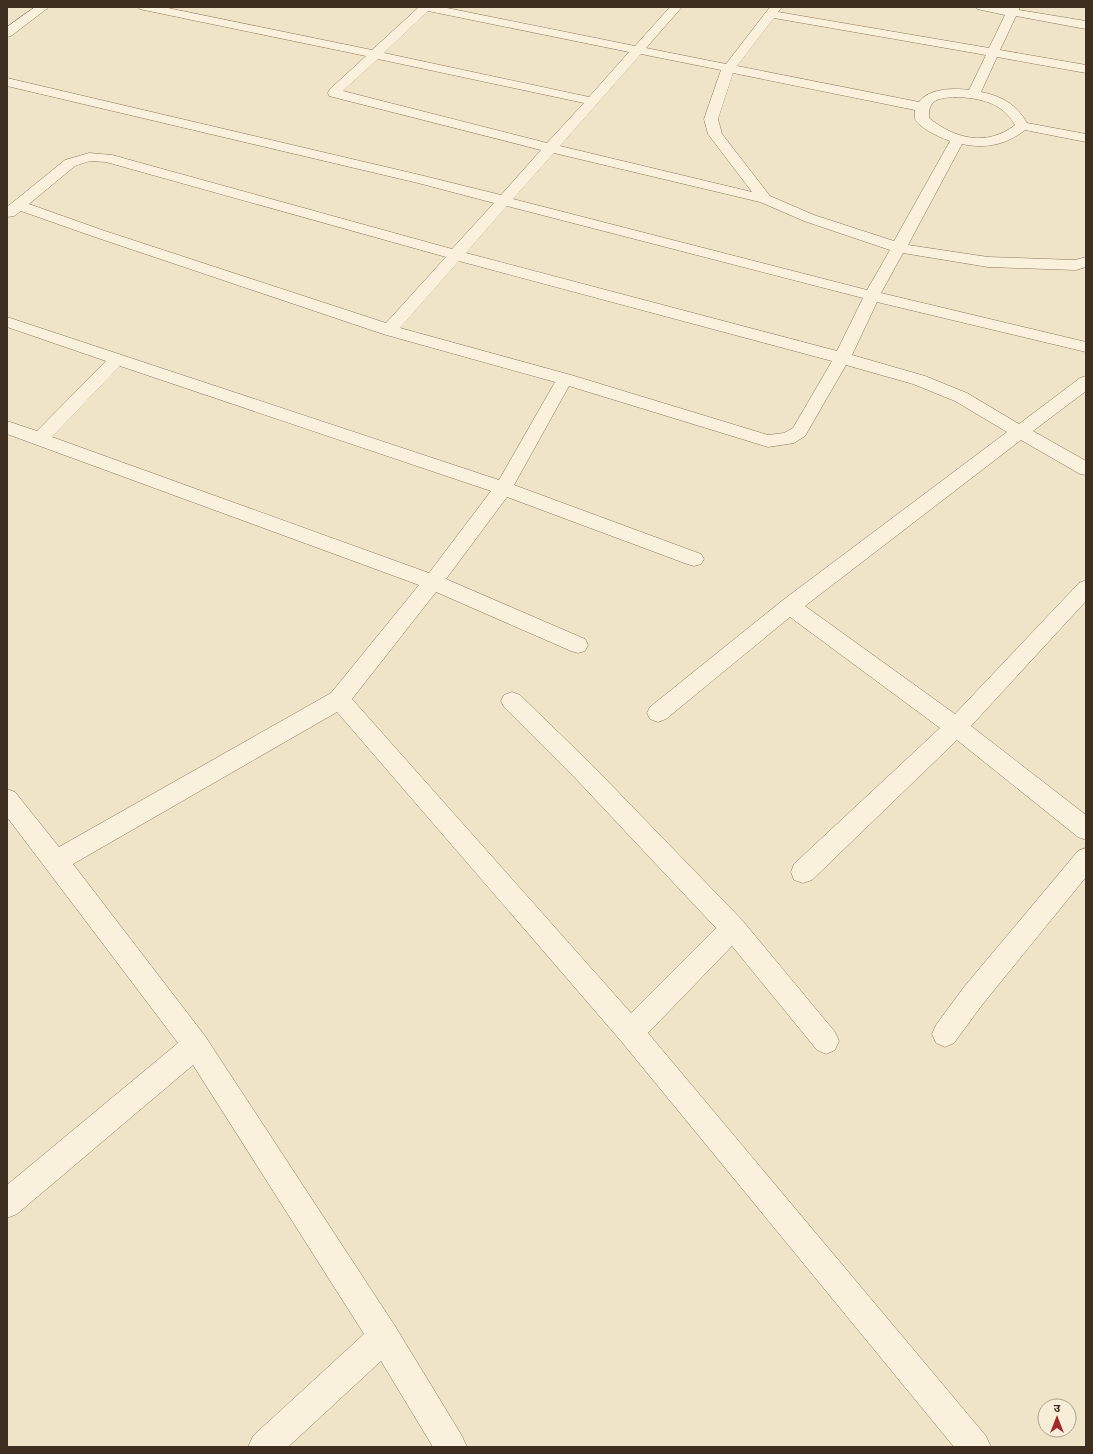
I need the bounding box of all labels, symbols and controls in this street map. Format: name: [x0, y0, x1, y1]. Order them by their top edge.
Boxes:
north arrow: [1037, 1398, 1077, 1438]
text: उ: [1054, 1401, 1061, 1415]

